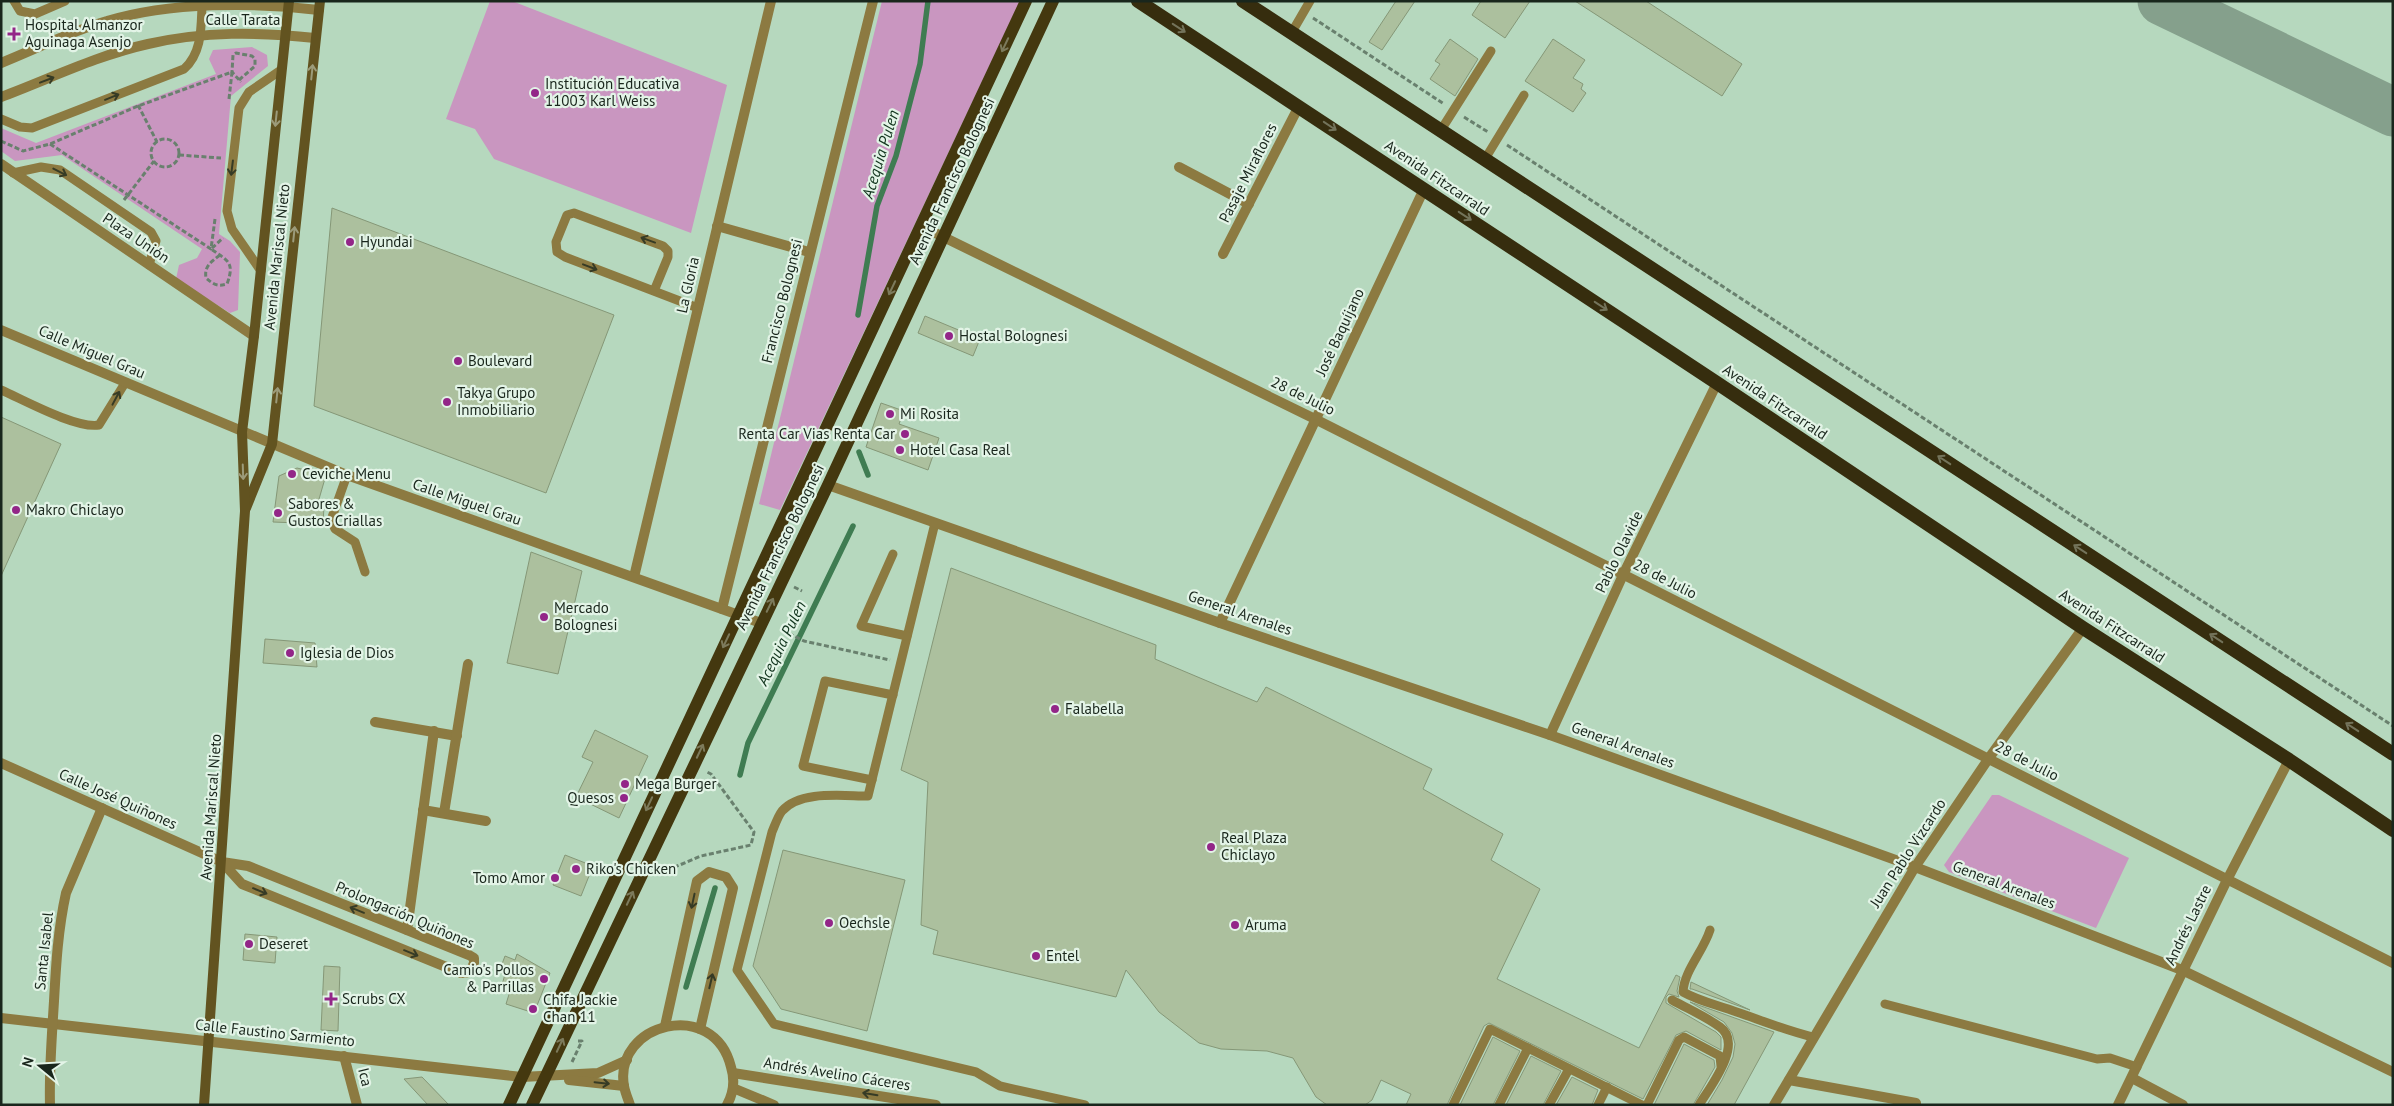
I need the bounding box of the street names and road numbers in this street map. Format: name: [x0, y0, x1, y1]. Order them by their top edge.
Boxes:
street label: Calle Tarata: [206, 10, 280, 29]
street label: Avenida Francisco Bolognesi: [904, 94, 999, 267]
street label: Pasaje Miraflores: [1214, 120, 1281, 226]
street label: Avenida Fitzcarrald: [1381, 136, 1493, 220]
street label: Avenida Mariscal Nieto: [259, 183, 294, 331]
street label: Plaza Unión: [99, 208, 173, 267]
street label: Francisco Bolognesi: [757, 237, 806, 365]
street label: La Gloria: [672, 255, 703, 315]
street label: José Baquíjano: [1311, 285, 1368, 379]
street label: Calle Miguel Grau: [36, 321, 148, 383]
street label: Avenida Fitzcarrald: [1719, 360, 1831, 444]
street label: 28 de Julio: [1268, 372, 1338, 419]
street label: Avenida Francisco Bolognesi: [731, 461, 828, 633]
street label: Calle Miguel Grau: [410, 474, 524, 529]
street label: Pablo Olavide: [1591, 508, 1647, 596]
street label: 28 de Julio: [1630, 554, 1700, 603]
street label: Avenida Fitzcarrald: [2056, 584, 2169, 667]
street label: General Arenales: [1186, 586, 1295, 639]
street label: General Arenales: [1569, 717, 1677, 772]
street label: Avenida Mariscal Nieto: [196, 733, 225, 881]
street label: 28 de Julio: [1992, 736, 2062, 785]
street label: Calle José Quiñones: [56, 764, 180, 833]
street label: Juan Pablo Vizcardo: [1865, 795, 1950, 912]
street label: General Arenales: [1950, 856, 2058, 913]
street label: Prolongación Quiñones: [333, 877, 477, 952]
street label: Andrés Lastre: [2160, 881, 2215, 968]
street label: Santa Isabel: [30, 910, 57, 991]
street label: Calle Faustino Sarmiento: [194, 1015, 356, 1050]
street label: Andrés Avelino Cáceres: [762, 1053, 912, 1094]
street label: Ica: [354, 1066, 377, 1088]

